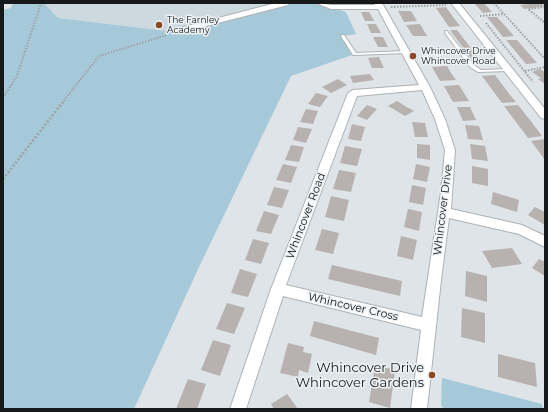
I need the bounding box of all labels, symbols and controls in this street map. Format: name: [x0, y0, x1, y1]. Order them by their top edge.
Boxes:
place label: The Farnley Academy: [167, 15, 219, 36]
marker: The Farnley Academy: [154, 20, 164, 30]
place label: Whincover Drive Whincover Road: [421, 46, 496, 67]
marker: Whincover Drive Whincover Road: [408, 51, 418, 61]
street label: Whincover Drive: [431, 164, 455, 256]
street label: Whincover Road: [284, 171, 328, 261]
street label: Whincover Cross: [307, 290, 399, 324]
place label: Whincover Drive Whincover Gardens: [296, 360, 424, 391]
marker: Whincover Drive Whincover Gardens: [427, 370, 437, 380]

